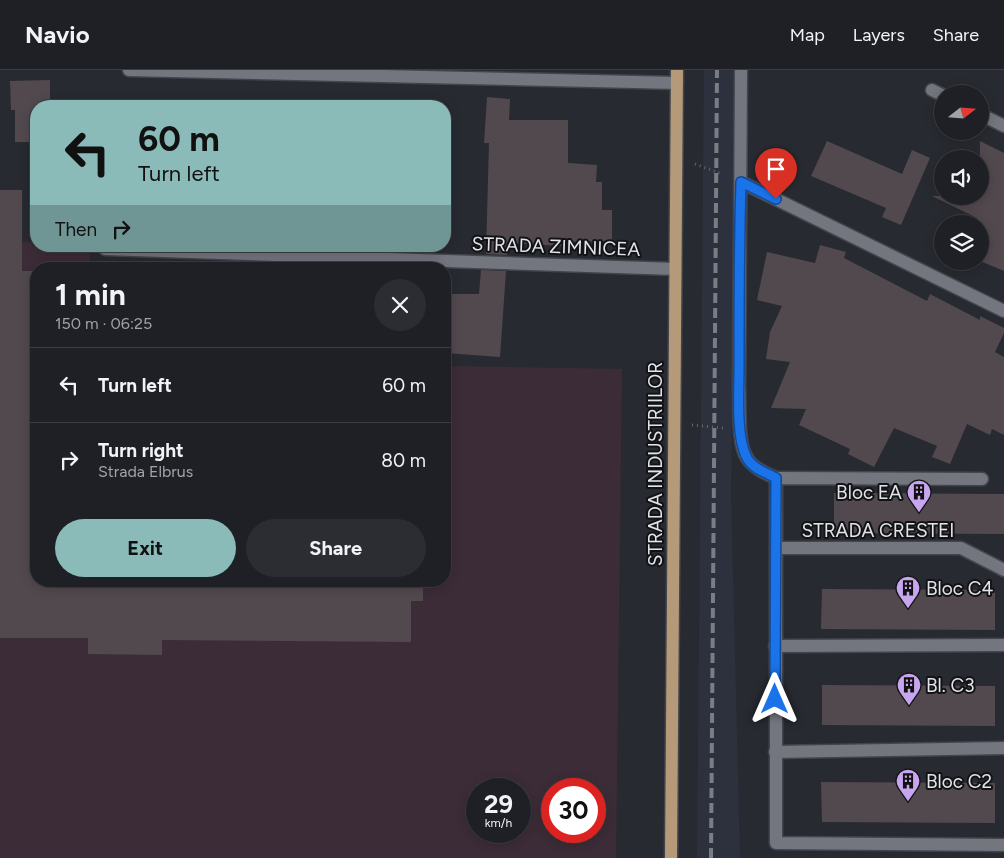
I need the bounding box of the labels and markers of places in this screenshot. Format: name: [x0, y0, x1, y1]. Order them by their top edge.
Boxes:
pin: [755, 148, 797, 199]
building icon: Bloc EA: [906, 479, 932, 513]
place label: Bloc EA: [836, 481, 902, 504]
building icon: Bloc C4: [895, 575, 921, 609]
place label: Bloc C4: [926, 577, 993, 600]
building icon: Bl. C3: [896, 672, 922, 706]
place label: Bl. C3: [926, 674, 974, 697]
building icon: Bloc C2: [895, 768, 921, 802]
place label: Bloc C2: [926, 770, 992, 793]

